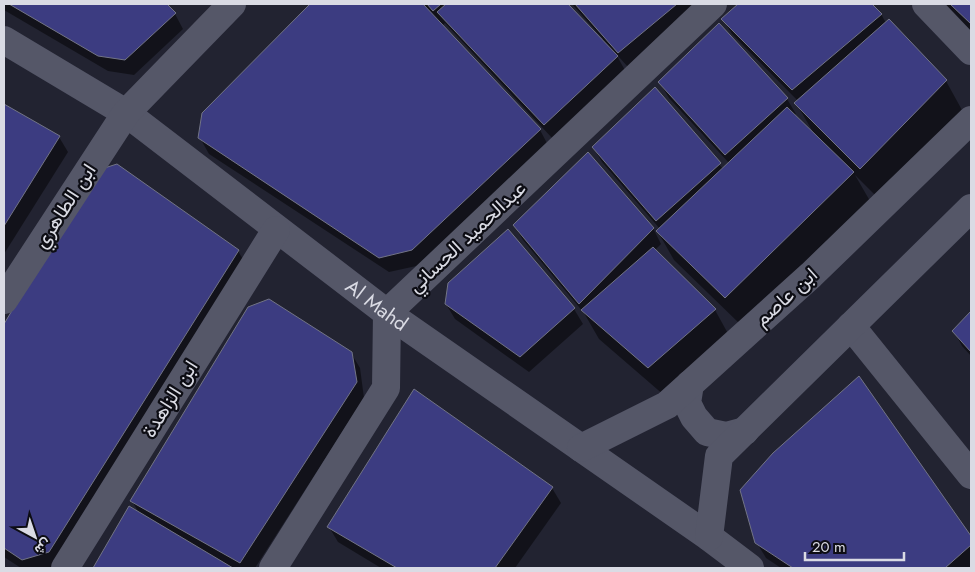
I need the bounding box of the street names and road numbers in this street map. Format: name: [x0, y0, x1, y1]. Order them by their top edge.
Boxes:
street label: ابن الطاهري: [27, 158, 105, 255]
street label: عبدالحميد الحساني: [401, 174, 534, 301]
street label: ابن عاصم: [748, 261, 824, 333]
street label: Al Mahd: [339, 272, 414, 338]
street label: ابن الزاهدة: [135, 355, 205, 443]

